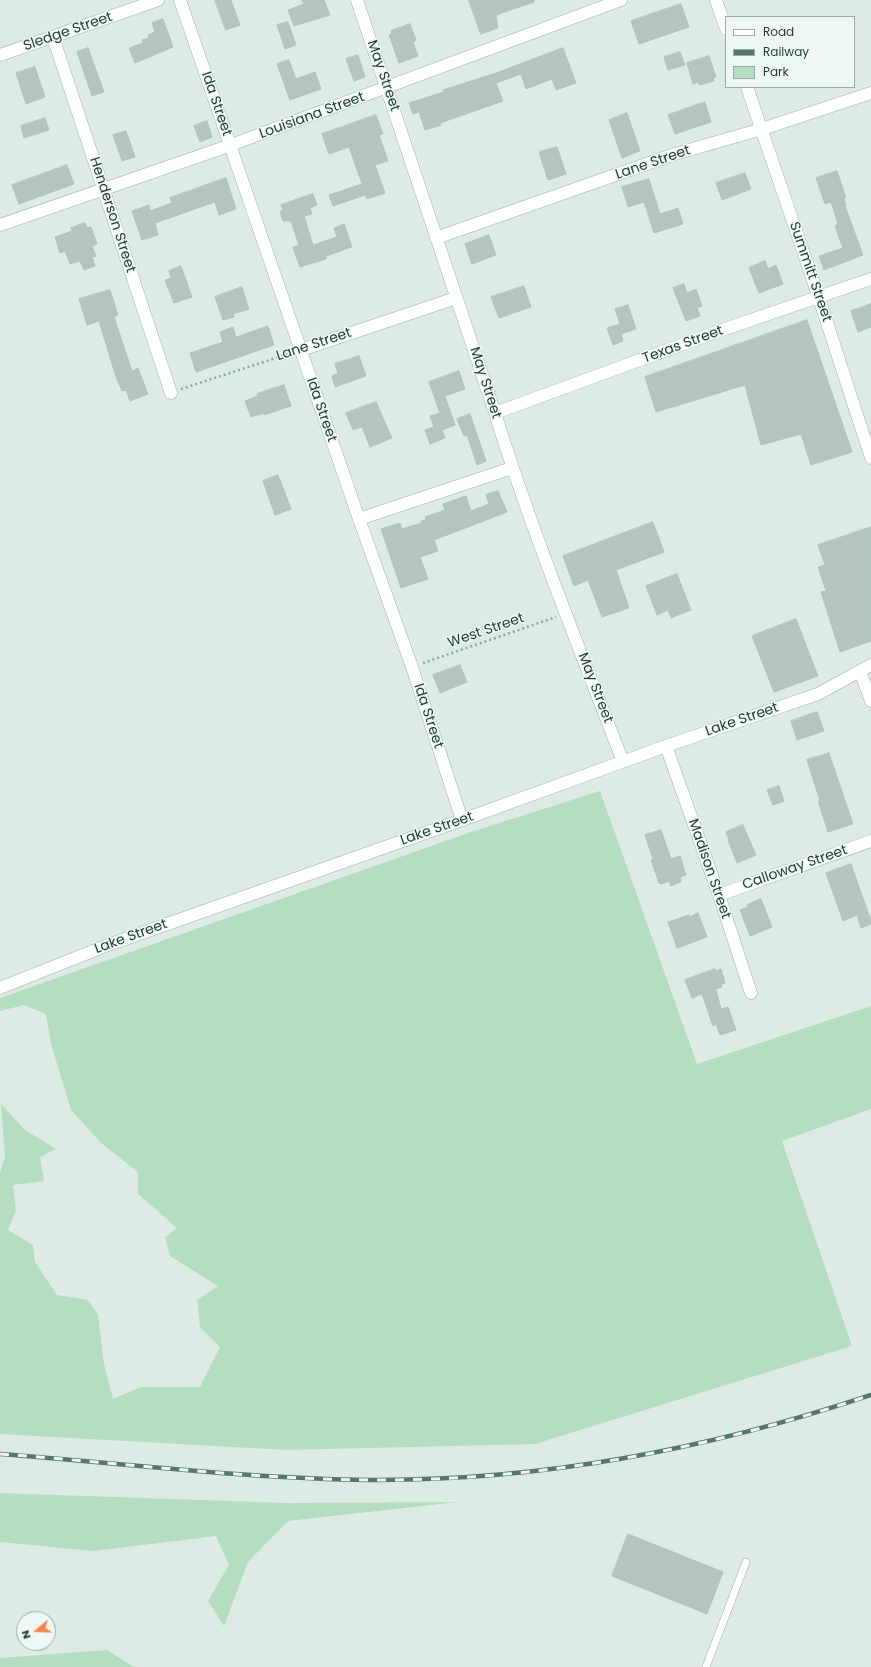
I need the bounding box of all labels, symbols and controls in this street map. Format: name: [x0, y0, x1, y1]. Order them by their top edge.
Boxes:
street label: Sledge Street: [21, 9, 115, 55]
legend: [725, 16, 855, 88]
text: Road: [763, 23, 794, 40]
street label: May Street: [363, 38, 403, 114]
text: Railway: [763, 43, 809, 60]
text: Park: [763, 63, 789, 80]
street label: Ida Street: [197, 70, 235, 138]
street label: Louisiana Street: [257, 89, 367, 143]
street label: Lane Street: [613, 142, 693, 184]
street label: Henderson Street: [85, 155, 139, 275]
street label: Summitt Street: [785, 220, 835, 324]
street label: Texas Street: [640, 323, 726, 367]
street label: Lane Street: [274, 325, 354, 365]
street label: May Street: [466, 345, 504, 421]
street label: Ida Street: [302, 376, 340, 444]
street label: West Street: [446, 610, 526, 652]
street label: May Street: [574, 650, 616, 726]
street label: Ida Street: [410, 681, 446, 751]
street label: Lake Street: [703, 700, 781, 740]
street label: Lake Street: [398, 809, 476, 849]
street label: Madison Street: [684, 817, 734, 921]
street label: Calloway Street: [740, 842, 850, 894]
street label: Lake Street: [92, 916, 170, 958]
north arrow: [16, 1611, 56, 1651]
text: N: [17, 1628, 35, 1641]

